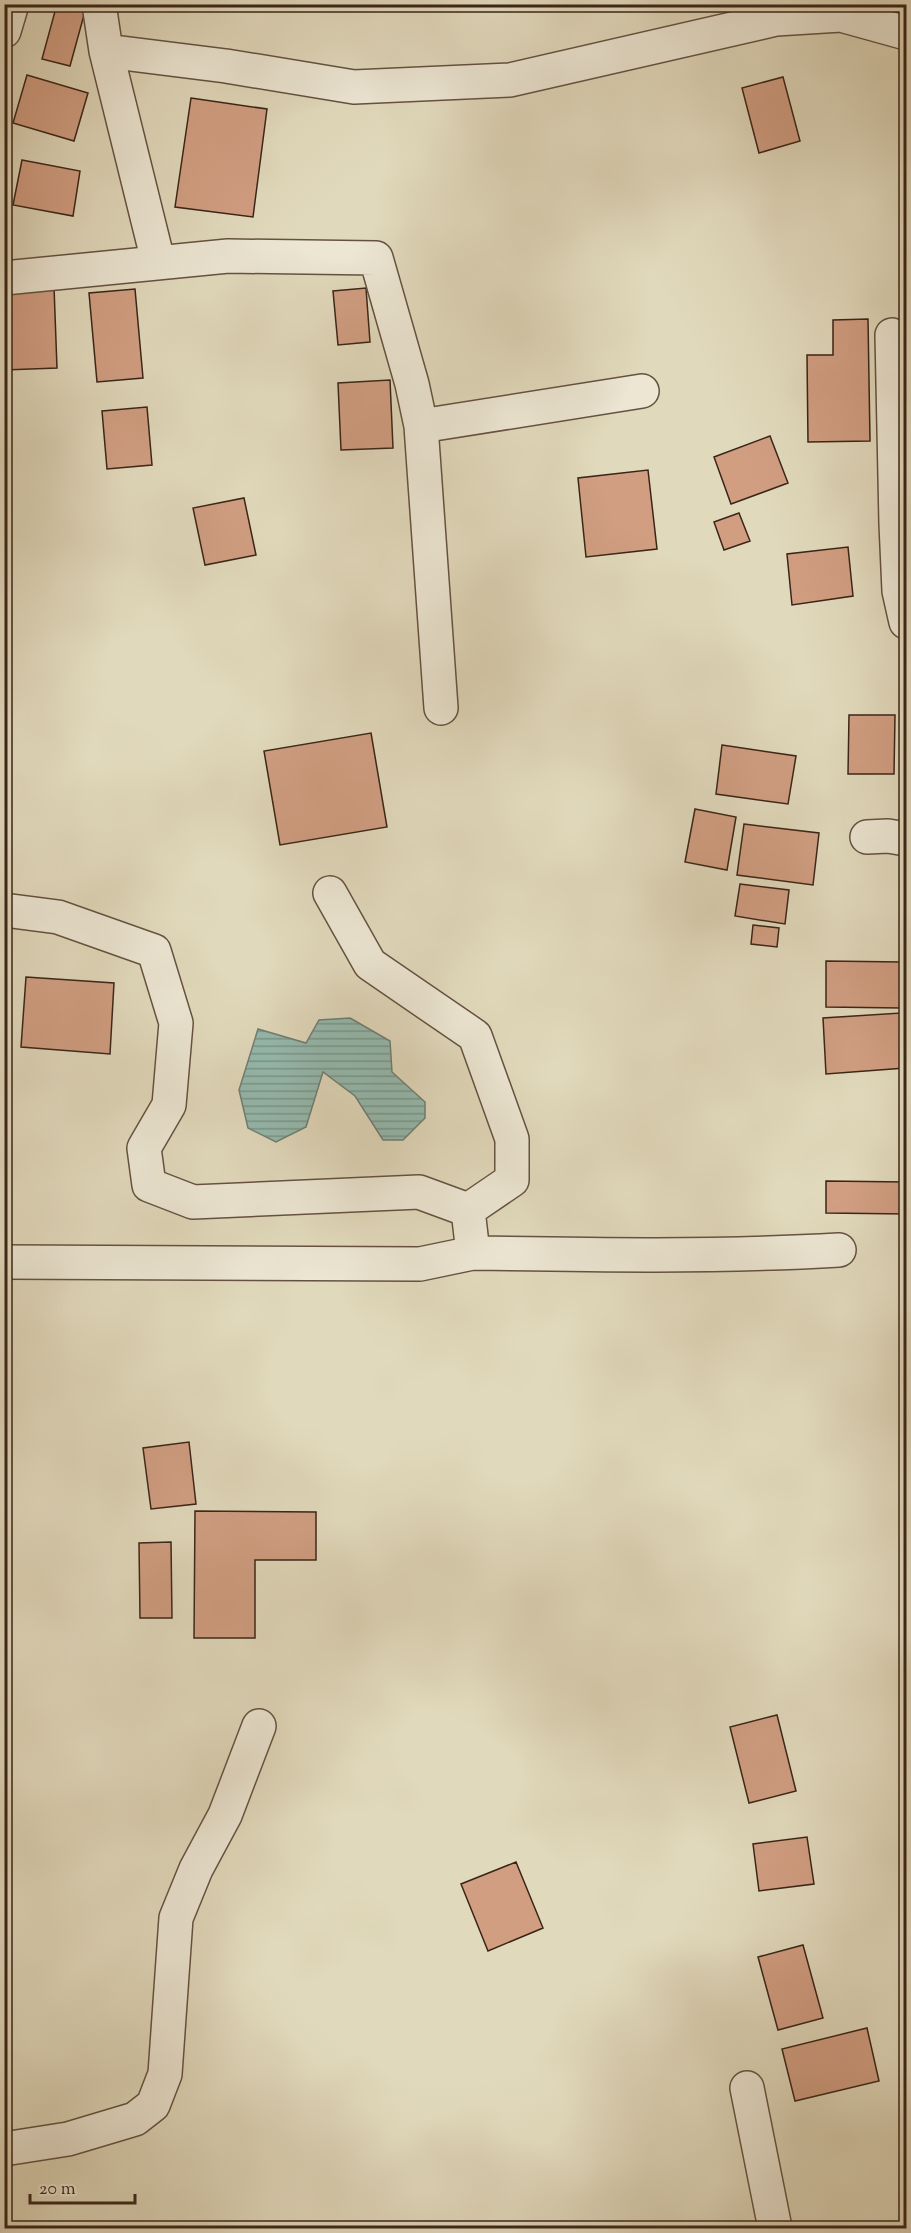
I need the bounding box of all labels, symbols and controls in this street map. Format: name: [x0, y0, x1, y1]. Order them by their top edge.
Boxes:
scale bar: [30, 2167, 135, 2205]
text: 20 m: [39, 2177, 76, 2203]

